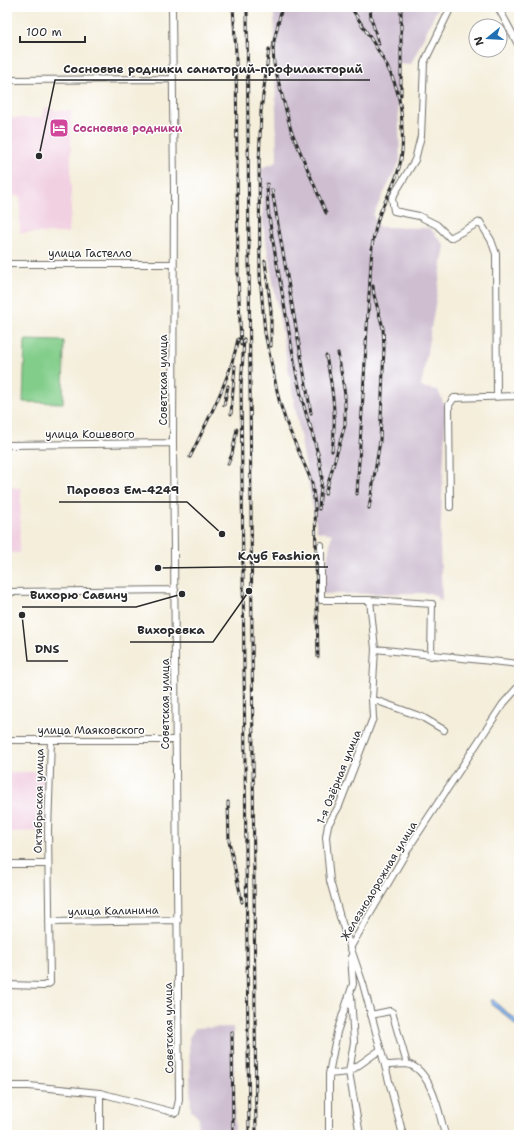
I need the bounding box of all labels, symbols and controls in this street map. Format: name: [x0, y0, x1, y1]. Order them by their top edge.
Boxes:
scale bar: [20, 18, 85, 44]
north arrow: [468, 18, 508, 58]
text: 100 m: [26, 24, 62, 40]
text: N: [470, 34, 487, 47]
callout: Сосновые родники санаторий-профилакторий: [55, 56, 370, 80]
text: Сосновые родники санаторий-профилакторий: [63, 61, 363, 77]
hotel icon: Сосновые родники: [48, 117, 70, 139]
place label: Сосновые родники: [73, 121, 183, 136]
street label: улица Гастелло: [48, 246, 132, 261]
street label: Советская улица: [156, 334, 171, 425]
street label: улица Кошевого: [45, 427, 135, 442]
callout: Паровоз Ем-4249: [59, 478, 187, 502]
text: Паровоз Ем-4249: [67, 482, 179, 498]
callout: Клуб Fashion: [229, 543, 328, 567]
text: Клуб Fashion: [238, 548, 320, 564]
callout: Вихорю Савину: [22, 583, 136, 607]
text: Вихорю Савину: [30, 587, 128, 603]
callout: Вихоревка: [130, 618, 213, 642]
text: Вихоревка: [137, 622, 205, 638]
callout: DNS: [27, 637, 68, 661]
text: DNS: [35, 641, 59, 657]
street label: Советская улица: [158, 658, 173, 749]
street label: улица Маяковского: [37, 723, 145, 738]
street label: 1-я Озёрная улица: [313, 727, 365, 826]
street label: Октябрьская улица: [31, 748, 47, 853]
street label: Железнодорожная улица: [337, 818, 421, 943]
street label: улица Калинина: [67, 903, 159, 919]
street label: Советская улица: [161, 982, 177, 1074]

